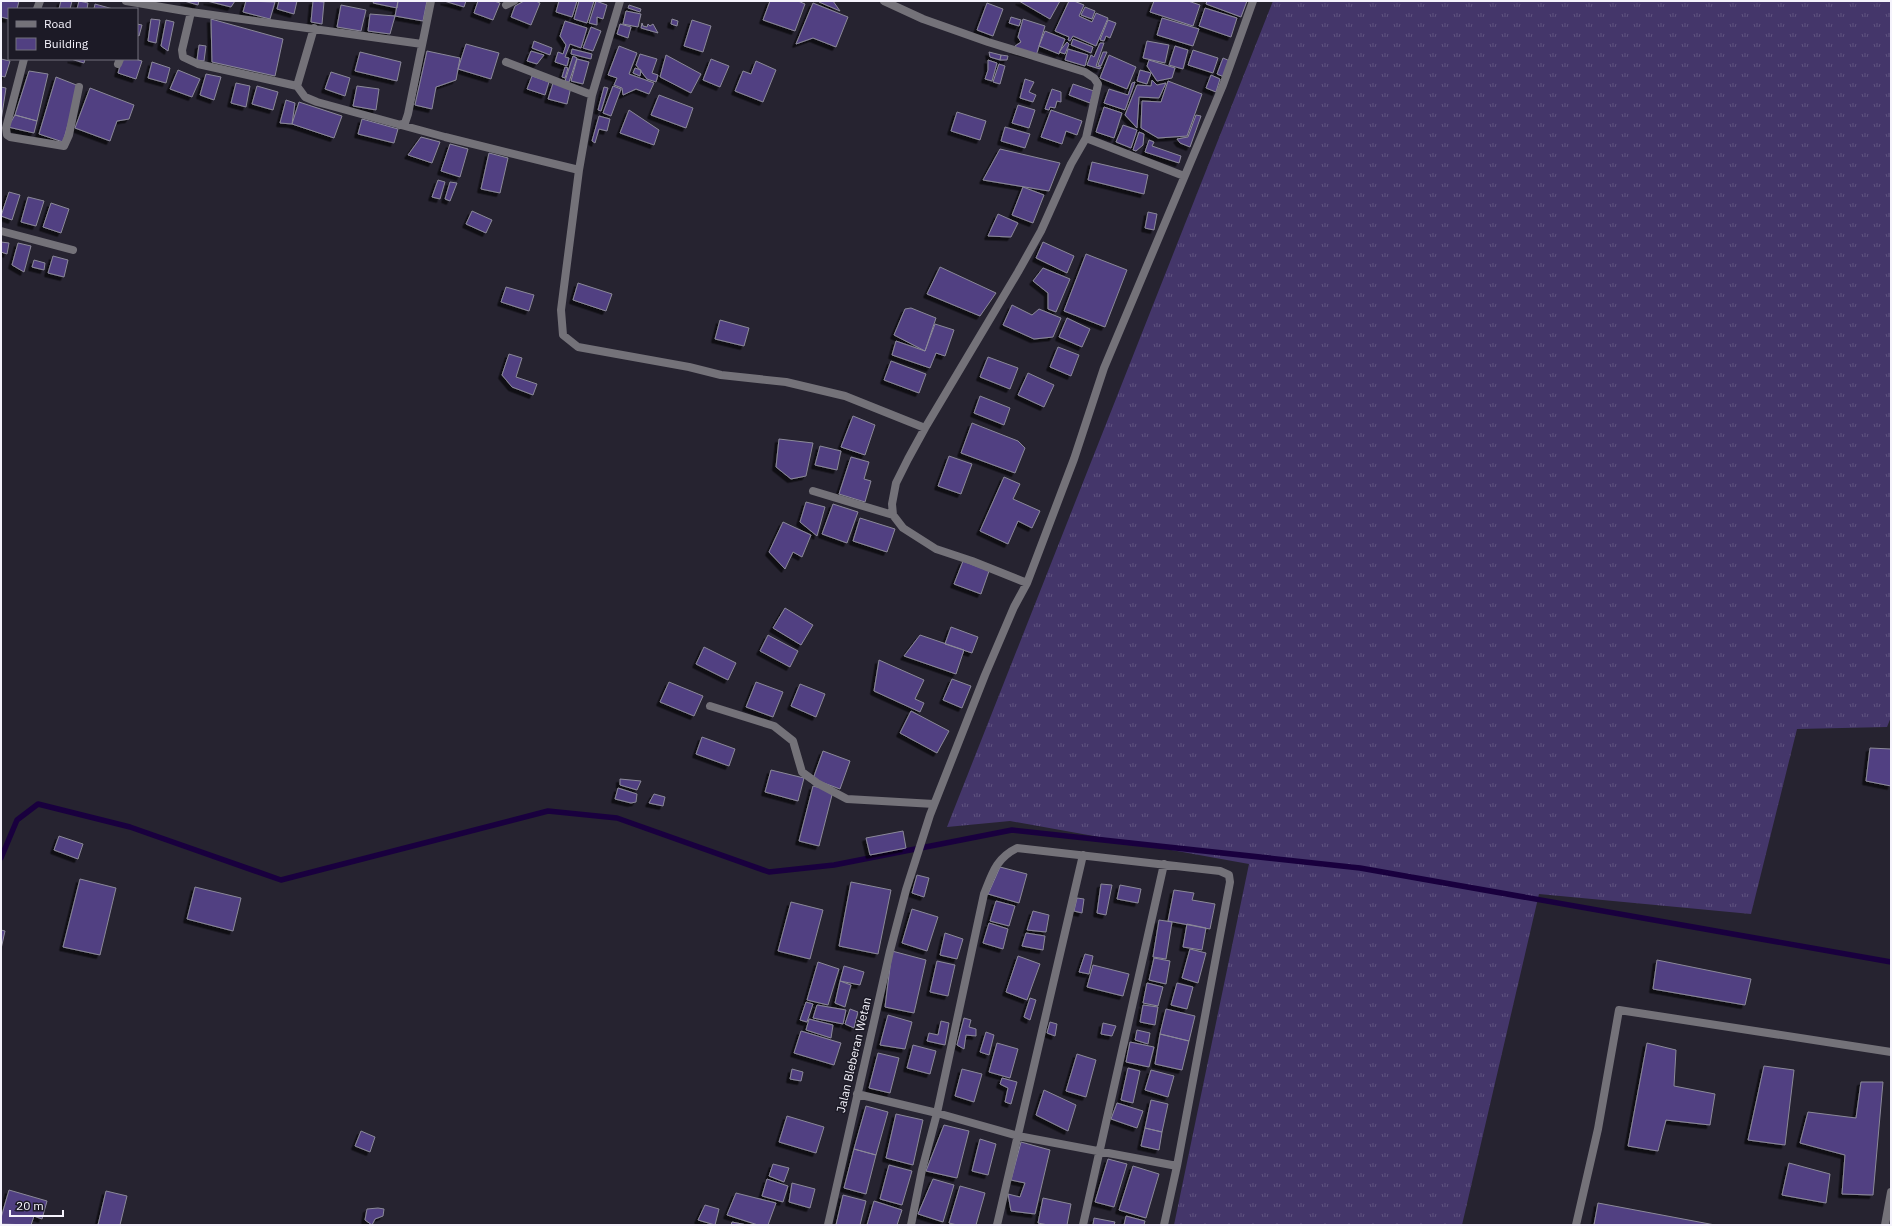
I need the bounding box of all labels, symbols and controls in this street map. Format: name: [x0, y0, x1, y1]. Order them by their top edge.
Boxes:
legend: [8, 8, 138, 60]
text: Road: [44, 16, 72, 31]
text: Building: [44, 36, 89, 51]
street label: Jalan Bleberan Wetan: [833, 996, 874, 1114]
scale bar: [10, 1192, 63, 1218]
text: 20 m: [16, 1198, 44, 1213]

